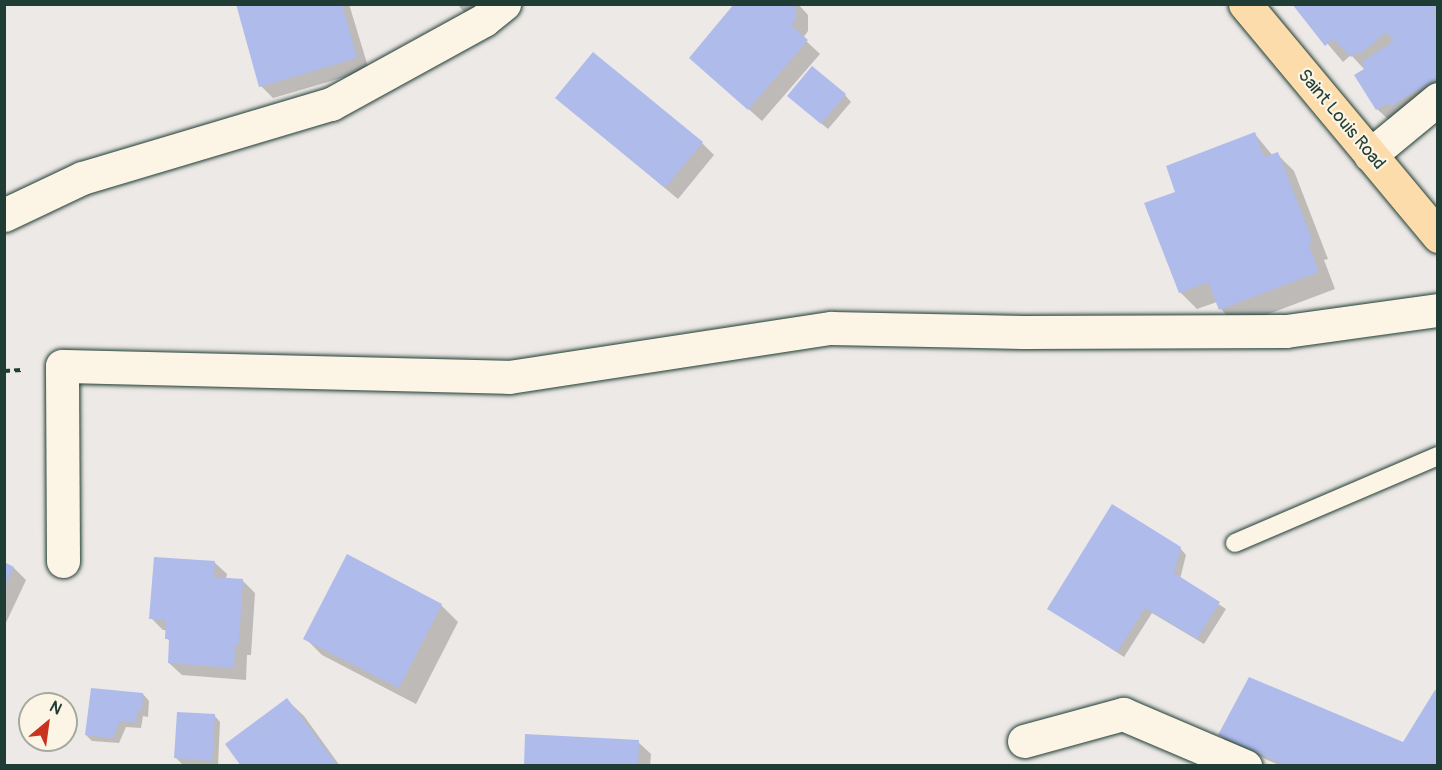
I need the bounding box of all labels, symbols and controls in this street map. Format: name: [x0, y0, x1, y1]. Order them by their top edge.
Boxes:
street label: Saint Louis Road: [1293, 65, 1389, 175]
north arrow: [18, 692, 78, 752]
text: N: [46, 697, 65, 719]

